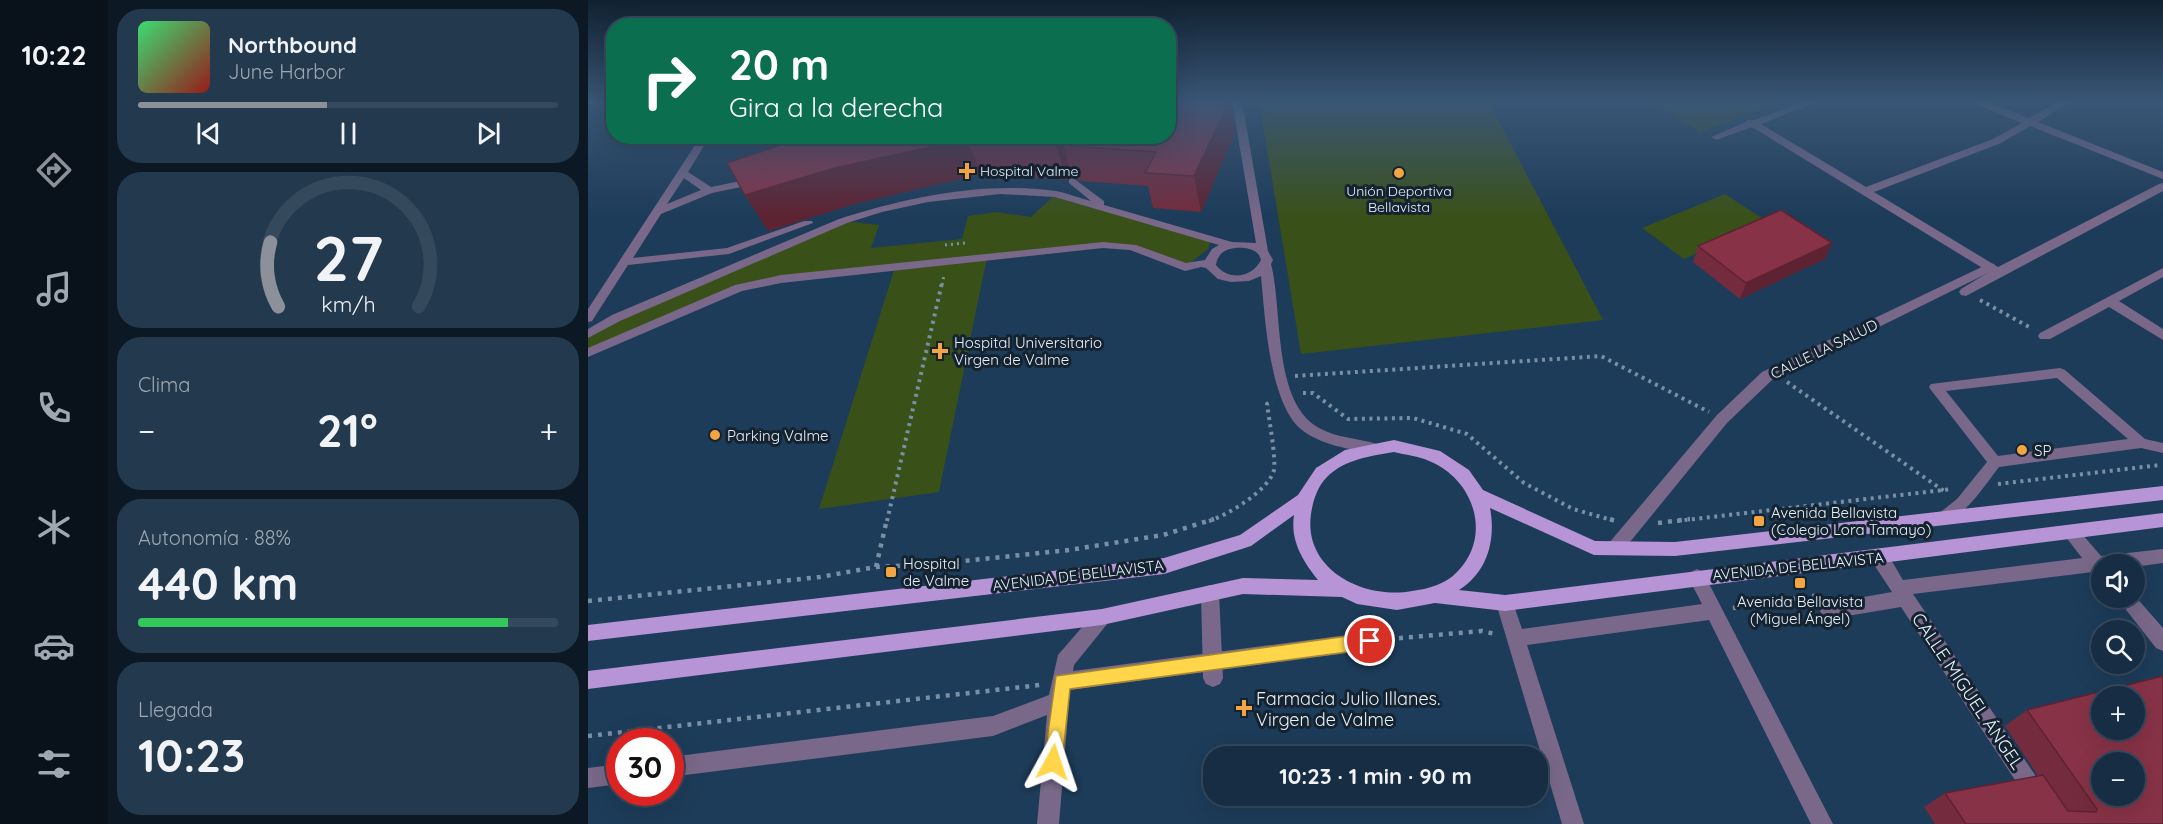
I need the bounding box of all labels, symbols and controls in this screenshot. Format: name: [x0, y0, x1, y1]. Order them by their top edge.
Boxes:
text: Northbound: [228, 31, 357, 59]
text: 10:22: [21, 38, 87, 72]
text: 20 m: [729, 38, 829, 91]
icon: right: [630, 42, 708, 120]
text: June Harbor: [228, 59, 345, 84]
text: Gira a la derecha: [729, 90, 943, 124]
icon: previous: [192, 117, 225, 150]
icon: pause: [332, 117, 365, 150]
icon: next: [472, 117, 505, 150]
icon: directions: [33, 149, 75, 191]
marker: Hospital Valme: [958, 162, 976, 180]
place label: Hospital Valme: [980, 162, 1078, 180]
marker: Unión Deportiva Bellavista: [1392, 166, 1406, 180]
place label: Unión Deportiva Bellavista: [1346, 182, 1452, 216]
text: 27: [313, 219, 383, 297]
icon: music: [33, 268, 75, 310]
text: km/h: [321, 291, 375, 317]
street label: CALLE LA SALUD: [1767, 315, 1881, 383]
place label: Hospital Universitario Virgen de Valme: [954, 333, 1102, 369]
marker: Hospital Universitario Virgen de Valme: [931, 342, 949, 360]
text: Clima: [138, 372, 190, 397]
icon: phone: [33, 387, 75, 429]
text: 21°: [317, 402, 378, 458]
text: −: [138, 410, 155, 451]
text: +: [539, 410, 558, 451]
place label: Parking Valme: [727, 426, 829, 445]
marker: Parking Valme: [708, 428, 722, 442]
place label: SP: [2034, 441, 2051, 460]
marker: SP: [2015, 443, 2029, 457]
place label: Avenida Bellavista (Colegio Lora Tamayo): [1771, 503, 1931, 539]
icon: climate: [33, 506, 75, 548]
marker: Avenida Bellavista (Colegio Lora Tamayo): [1752, 514, 1766, 528]
text: Autonomía · 88%: [138, 525, 291, 550]
street label: AVENIDA DE BELLAVISTA: [1711, 548, 1885, 584]
place label: Hospital de Valme: [903, 554, 969, 590]
map controls: [2091, 554, 2145, 806]
button: sound: [2091, 554, 2145, 608]
text: 440 km: [138, 555, 298, 611]
street label: AVENIDA DE BELLAVISTA: [991, 555, 1165, 595]
marker: Hospital de Valme: [884, 565, 898, 579]
marker: Avenida Bellavista (Miguel Ángel): [1793, 576, 1807, 590]
place label: Avenida Bellavista (Miguel Ángel): [1737, 592, 1863, 628]
street label: CALLE MIGUEL ÁNGEL: [1907, 608, 2029, 774]
pin: [1344, 615, 1395, 666]
button: search: [2091, 620, 2145, 674]
icon: arrive: [1353, 624, 1386, 657]
icon: car: [33, 625, 75, 667]
button: +: [2091, 686, 2145, 740]
place label: Farmacia Julio Illanes. Virgen de Valme: [1256, 687, 1440, 731]
text: Llegada: [138, 697, 213, 722]
marker: Farmacia Julio Illanes. Virgen de Valme: [1237, 701, 1251, 715]
text: 10:23: [138, 727, 245, 783]
speed limit sign: 30: [606, 728, 684, 806]
position arrow: [1021, 730, 1085, 794]
icon: filters: [33, 743, 75, 785]
button: −: [2091, 752, 2145, 806]
text: 10:23 · 1 min · 90 m: [1279, 762, 1472, 790]

